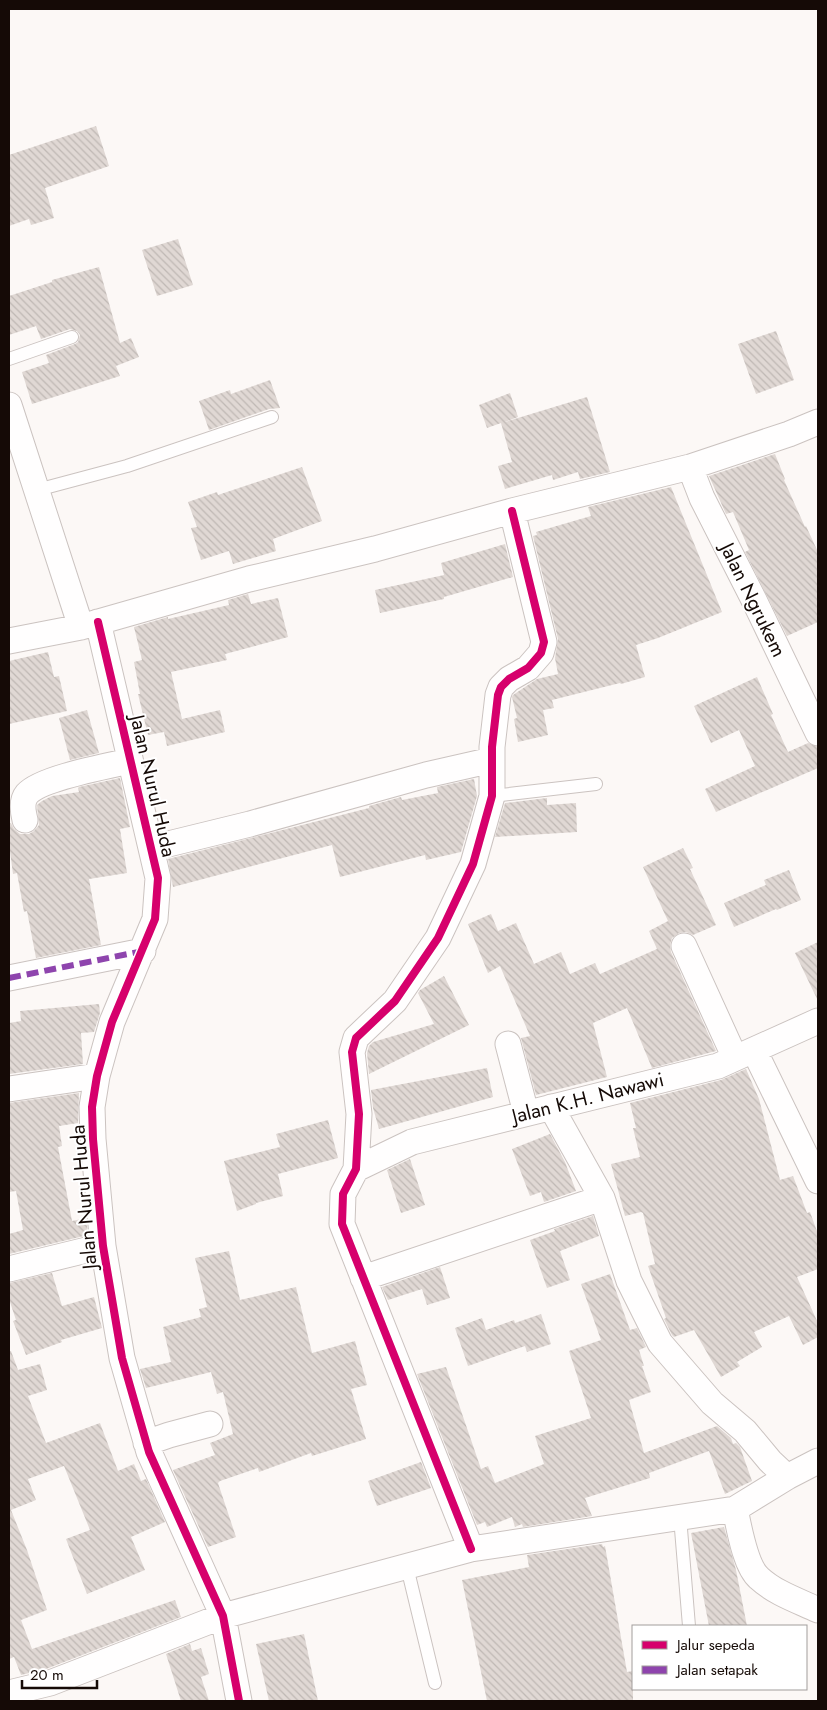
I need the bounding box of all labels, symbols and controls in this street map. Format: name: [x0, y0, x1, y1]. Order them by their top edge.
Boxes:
street label: Jalan Ngrukem: [712, 535, 793, 662]
street label: Jalan Nurul Huda: [122, 709, 183, 860]
street label: Jalan K.H. Nawawi: [506, 1065, 667, 1132]
street label: Jalan Nurul Huda: [63, 1124, 105, 1273]
legend: [632, 1625, 807, 1690]
text: Jalur sepeda: [675, 1634, 755, 1656]
scale bar: [22, 1658, 98, 1690]
text: Jalan setapak: [675, 1659, 758, 1681]
text: 20 m: [30, 1664, 64, 1686]

